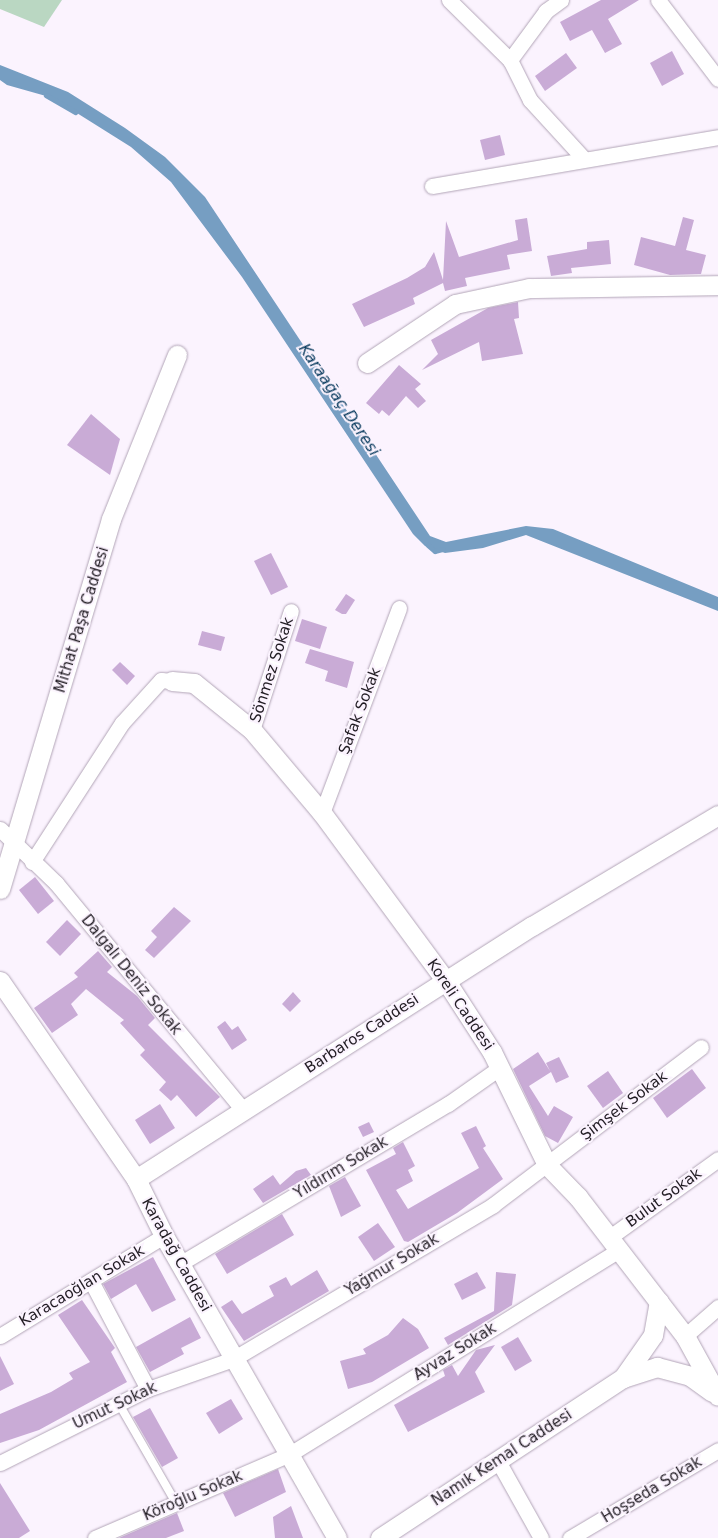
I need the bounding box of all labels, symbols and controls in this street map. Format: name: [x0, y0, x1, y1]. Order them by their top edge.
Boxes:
water label: Karaağaç Deresi: [294, 340, 384, 460]
street label: Mithat Paşa Caddesi: [51, 545, 113, 695]
street label: Sönmez Sokak: [246, 615, 298, 725]
street label: Şafak Sokak: [335, 665, 385, 757]
street label: Dalgalı Deniz Sokak: [77, 912, 185, 1038]
street label: Koreli Caddesi: [423, 956, 497, 1054]
street label: Barbaros Caddesi: [302, 991, 422, 1077]
street label: Şimşek Sokak: [577, 1068, 671, 1144]
street label: Yıldırım Sokak: [291, 1133, 391, 1203]
street label: Bulut Sokak: [623, 1165, 705, 1231]
street label: Karadağ Caddesi: [137, 1195, 215, 1315]
street label: Yağmur Sokak: [342, 1230, 442, 1300]
street label: Karacaoğlan Sokak: [16, 1241, 148, 1331]
street label: Ayvaz Sokak: [410, 1320, 500, 1384]
street label: Umut Sokak: [70, 1379, 160, 1433]
street label: Namık Kemal Caddesi: [428, 1406, 576, 1510]
street label: Hoşseda Sokak: [599, 1453, 705, 1527]
street label: Köroğlu Sokak: [141, 1467, 245, 1525]

